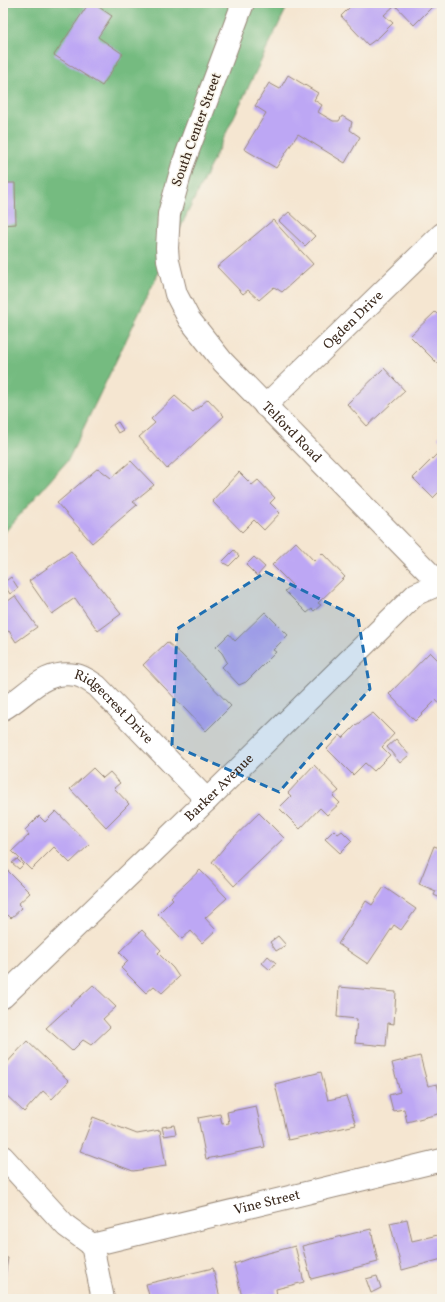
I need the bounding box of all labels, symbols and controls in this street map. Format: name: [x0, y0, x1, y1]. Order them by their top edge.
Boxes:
street label: South Center Street: [168, 70, 226, 190]
street label: Ogden Drive: [319, 286, 388, 354]
street label: Telford Road: [257, 398, 326, 467]
street label: Ridgecrest Drive: [72, 665, 158, 748]
street label: Barker Avenue: [180, 749, 258, 826]
street label: Vine Street: [232, 1185, 302, 1220]

